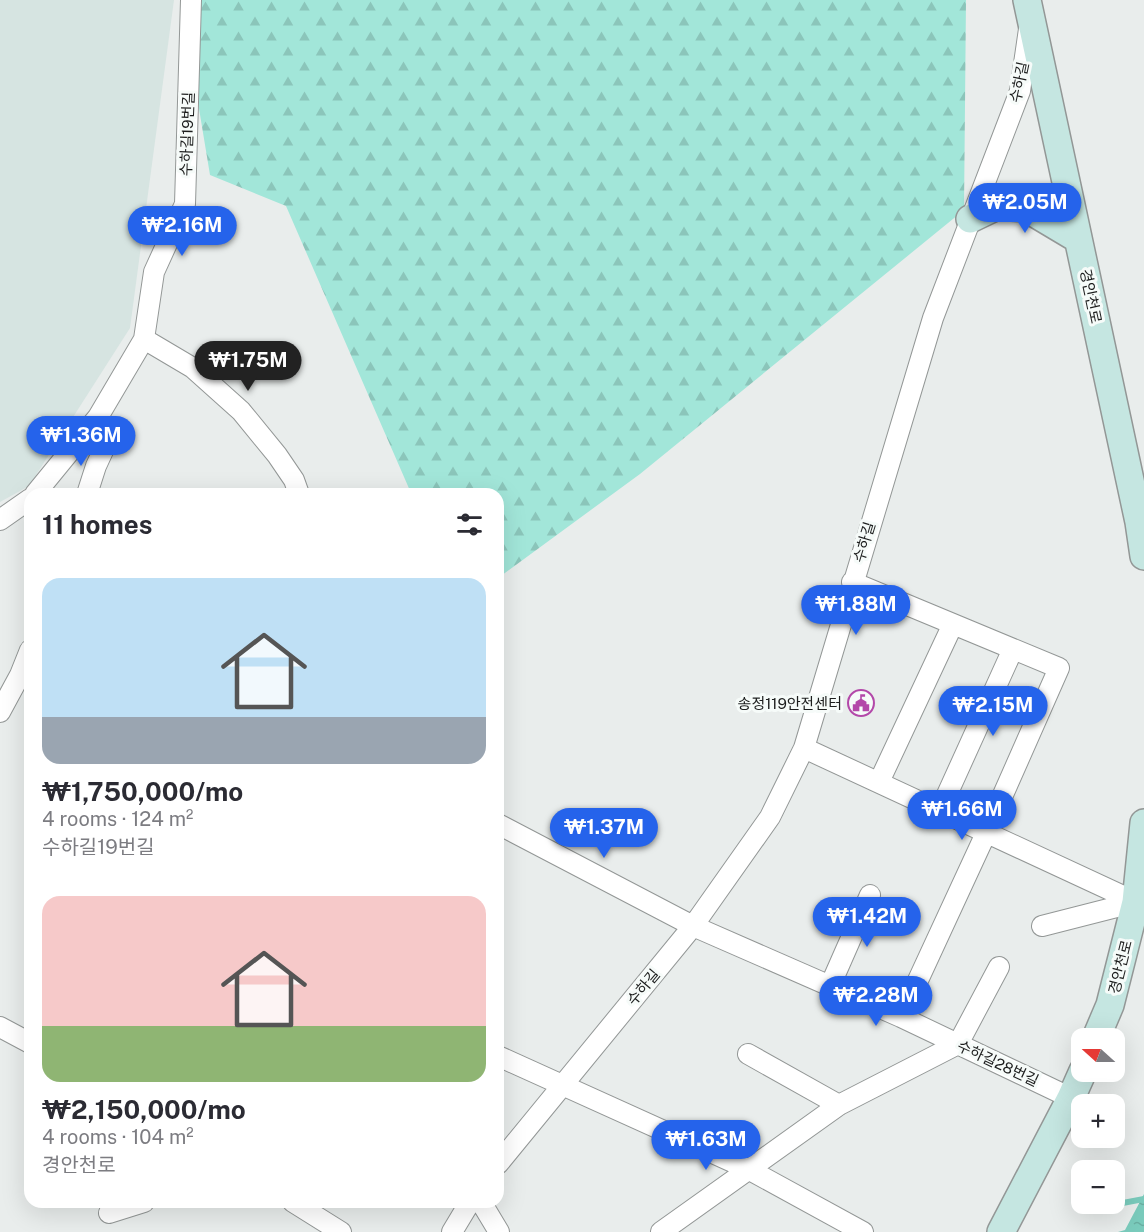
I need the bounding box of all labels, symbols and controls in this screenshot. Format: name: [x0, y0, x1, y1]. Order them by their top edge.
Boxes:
street label: 수하길: [1006, 60, 1032, 104]
street label: 수하길19번길: [177, 91, 197, 177]
pin: ₩2.05M: [976, 183, 1074, 234]
text: ₩2.05M: [982, 190, 1068, 214]
pin: ₩2.16M: [133, 206, 231, 257]
text: ₩2.16M: [142, 213, 222, 237]
street label: 경안천로: [1077, 267, 1105, 325]
pin: ₩1.75M: [199, 341, 297, 392]
text: ₩1.75M: [208, 348, 288, 372]
pin: ₩1.36M: [32, 416, 130, 467]
text: ₩1.36M: [40, 423, 122, 447]
icon: filters: [453, 508, 486, 541]
text: 11 homes: [42, 509, 152, 540]
street label: 수하길: [850, 520, 878, 564]
pin: ₩1.88M: [807, 585, 905, 636]
text: ₩1.88M: [815, 592, 897, 616]
icon: home: [210, 617, 318, 725]
pin: ₩2.15M: [944, 686, 1042, 737]
public building icon: 송정119안전센터: [846, 688, 876, 718]
text: ₩2.15M: [953, 693, 1033, 717]
place label: 송정119안전센터: [738, 695, 842, 712]
text: ₩1,750,000/mo: [42, 776, 243, 807]
pin: ₩1.66M: [913, 790, 1011, 841]
text: ₩1.66M: [921, 797, 1003, 821]
text: 4 rooms · 124 m²: [42, 807, 193, 831]
pin: ₩1.37M: [555, 808, 653, 859]
text: ₩1.37M: [564, 815, 644, 839]
text: 수하길19번길: [42, 835, 155, 859]
pin: ₩1.42M: [818, 897, 916, 948]
text: ₩1.42M: [827, 904, 907, 928]
icon: home: [210, 935, 318, 1043]
street label: 경안천로: [1105, 938, 1135, 996]
street label: 수하길: [623, 966, 663, 1008]
pin: ₩2.28M: [827, 976, 925, 1027]
text: ₩2.28M: [833, 983, 919, 1007]
north arrow: [1071, 1028, 1125, 1082]
map controls: [1071, 1028, 1125, 1214]
street label: 수하길28번길: [955, 1037, 1041, 1089]
text: ₩2,150,000/mo: [42, 1094, 246, 1125]
button: +: [1071, 1094, 1125, 1148]
pin: ₩1.63M: [657, 1120, 755, 1171]
text: 4 rooms · 104 m²: [42, 1125, 194, 1149]
text: ₩1.63M: [665, 1127, 747, 1151]
text: 경안천로: [42, 1153, 116, 1177]
button: −: [1071, 1160, 1125, 1214]

